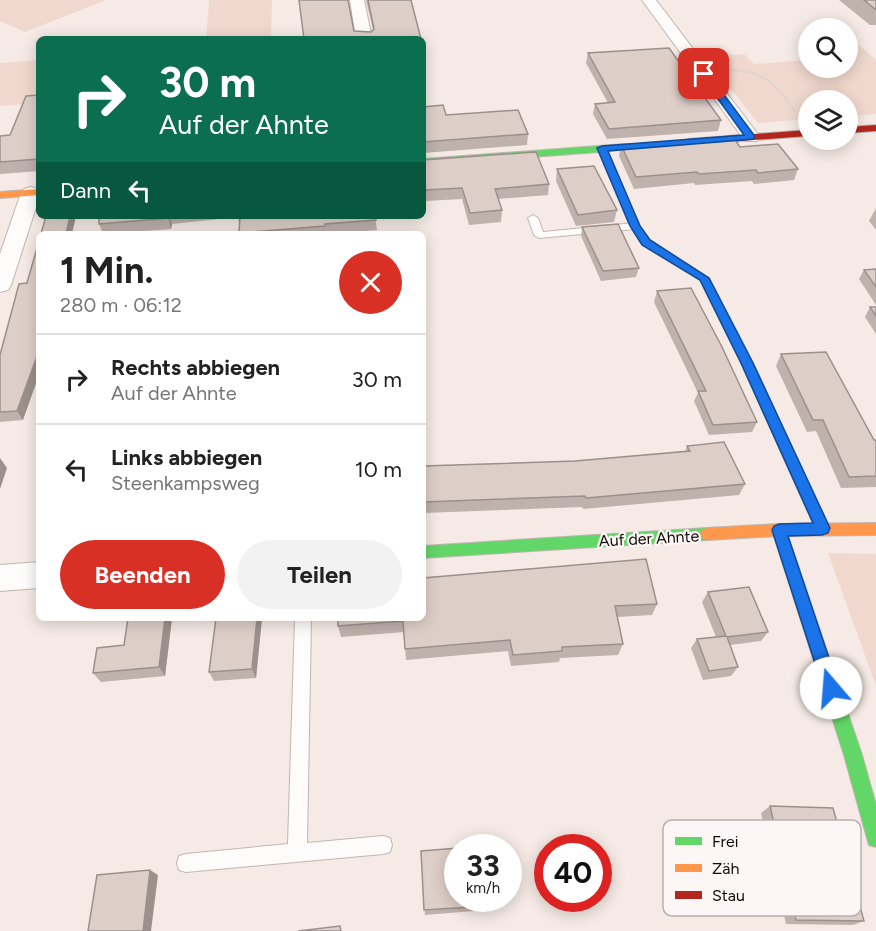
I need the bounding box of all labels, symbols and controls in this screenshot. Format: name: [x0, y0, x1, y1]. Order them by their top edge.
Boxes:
map controls: [798, 18, 858, 150]
button: search: [798, 18, 858, 78]
pin: [678, 48, 729, 99]
text: 30 m: [159, 57, 256, 108]
icon: arrive: [687, 57, 720, 90]
icon: right: [60, 60, 138, 138]
button: layers: [798, 90, 858, 150]
text: Auf der Ahnte: [159, 108, 329, 141]
icon: left: [123, 174, 156, 207]
text: Dann: [60, 177, 111, 204]
text: 1 Min.: [60, 249, 153, 292]
button: close: [339, 251, 402, 314]
text: 280 m · 06:12: [60, 293, 182, 317]
text: Rechts abbiegen: [111, 354, 280, 381]
icon: right: [60, 363, 93, 396]
text: 30 m: [352, 366, 402, 393]
text: Auf der Ahnte: [111, 381, 237, 405]
text: Links abbiegen: [111, 444, 262, 471]
icon: left: [60, 453, 93, 486]
text: 10 m: [355, 456, 402, 483]
text: Steenkampsweg: [111, 471, 260, 495]
street label: Auf der Ahnte: [598, 526, 700, 551]
button: Beenden: [60, 540, 225, 609]
button: Teilen: [237, 540, 402, 609]
position arrow: [799, 656, 863, 720]
legend: [663, 820, 861, 916]
text: Frei: [712, 832, 738, 851]
speed limit sign: 40: [534, 834, 612, 912]
text: 33: [466, 847, 500, 884]
text: Zäh: [712, 859, 739, 878]
text: km/h: [466, 879, 500, 897]
text: Stau: [712, 886, 745, 905]

